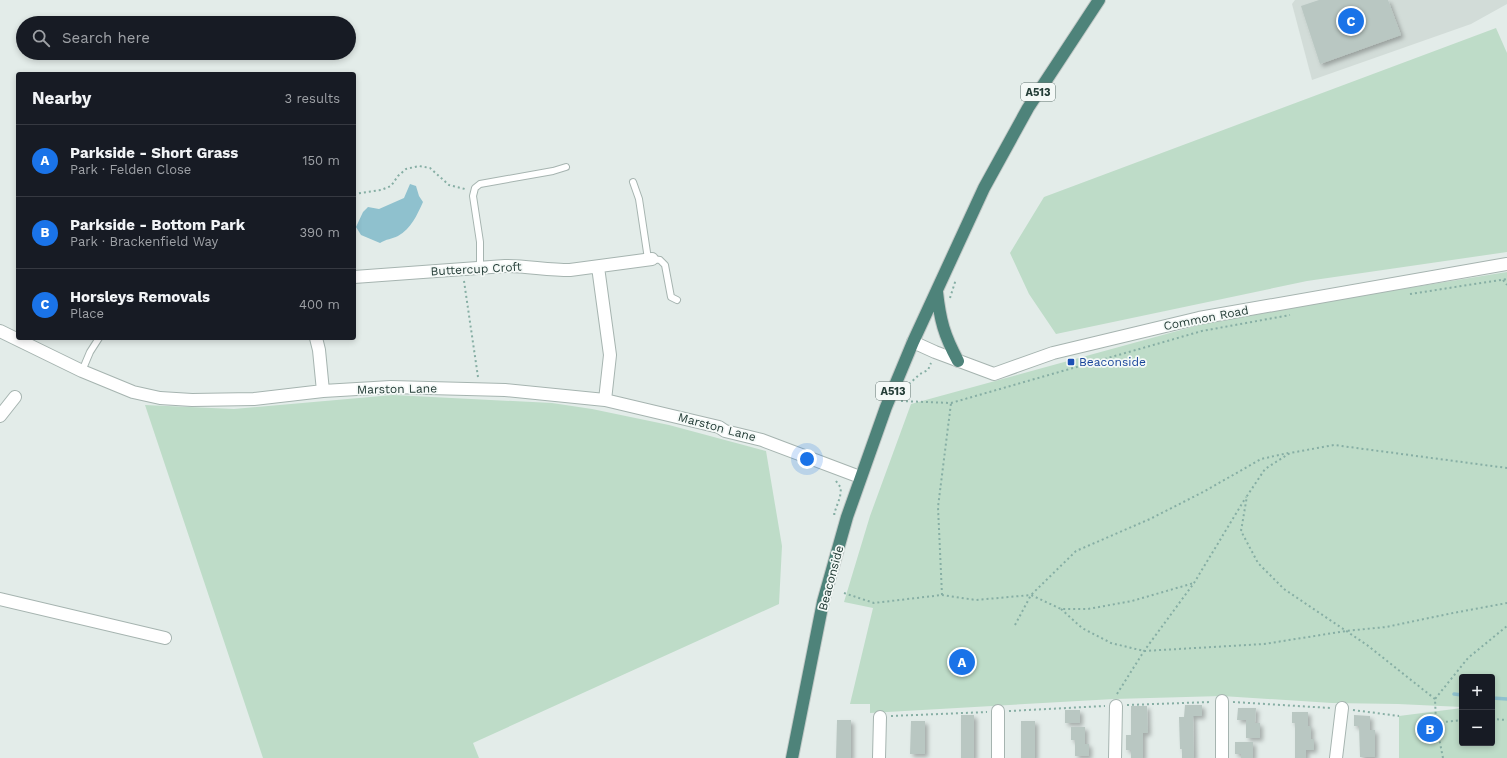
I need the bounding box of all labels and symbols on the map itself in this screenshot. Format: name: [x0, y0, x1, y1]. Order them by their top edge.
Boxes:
pin: C: [1338, 6, 1364, 36]
road number: A513: [1021, 83, 1055, 101]
street label: Buttercup Croft: [430, 260, 522, 278]
street label: Common Road: [1162, 303, 1250, 333]
place label: Beaconside: [1079, 355, 1146, 369]
marker: Beaconside: [1066, 357, 1076, 367]
street label: Marston Lane: [357, 381, 437, 397]
road number: A513: [876, 382, 910, 400]
street label: Marston Lane: [677, 410, 758, 444]
your location: [797, 449, 817, 469]
street label: Beaconside: [816, 544, 846, 612]
pin: A: [949, 647, 975, 677]
pin: B: [1417, 714, 1443, 744]

